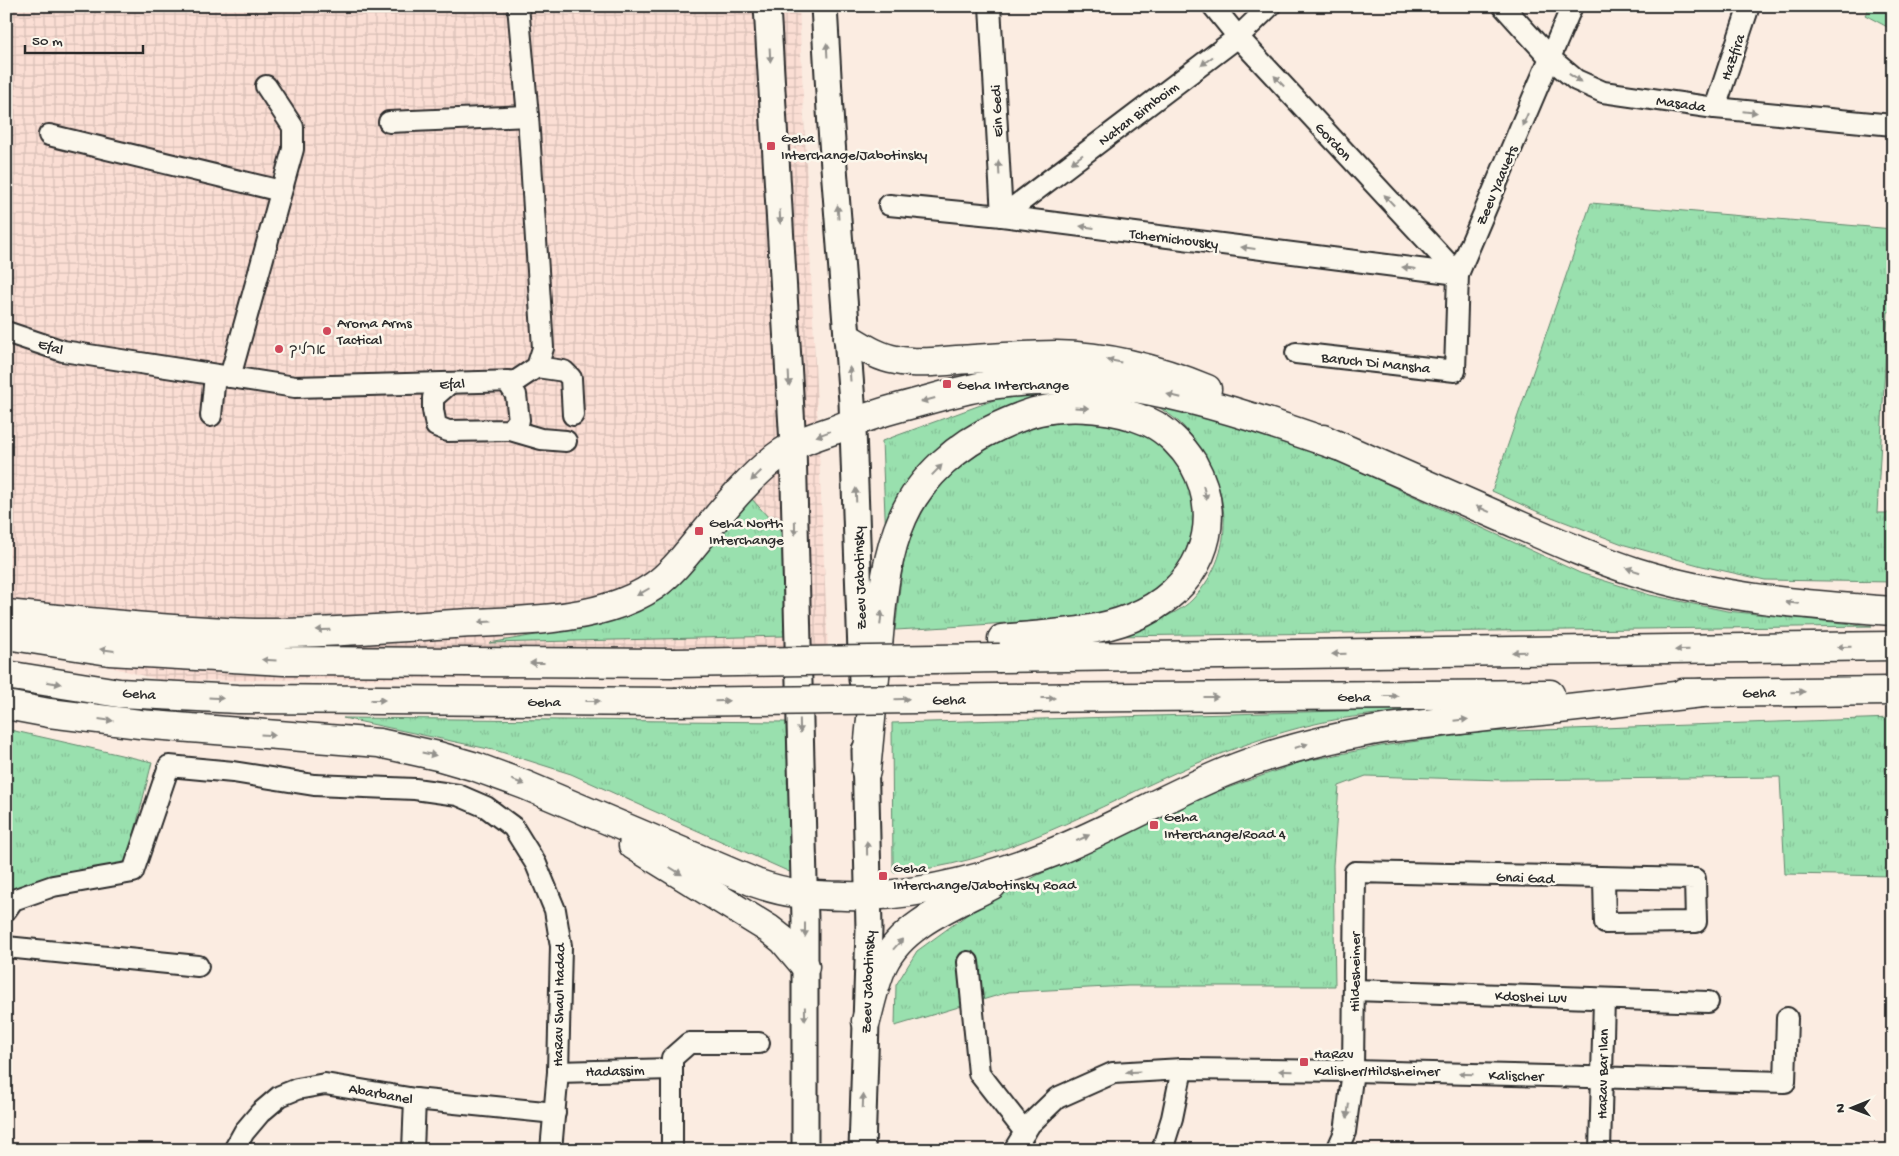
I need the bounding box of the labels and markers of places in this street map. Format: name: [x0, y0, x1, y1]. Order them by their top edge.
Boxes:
place label: Geha Interchange/Jabotinsky: [781, 130, 928, 165]
marker: Geha Interchange/Jabotinsky: [765, 140, 777, 152]
place label: Aroma Arms Tactical: [336, 315, 412, 350]
marker: Aroma Arms Tactical: [321, 325, 333, 337]
place label: ארליך: [289, 341, 326, 360]
marker: ארליך: [273, 343, 285, 355]
place label: Geha Interchange: [957, 377, 1069, 395]
marker: Geha Interchange: [941, 378, 953, 390]
place label: Geha North Interchange: [709, 515, 784, 550]
marker: Geha North Interchange: [693, 525, 705, 537]
place label: Geha Interchange/Road 4: [1164, 809, 1286, 844]
marker: Geha Interchange/Road 4: [1148, 819, 1160, 831]
place label: Geha Interchange/Jabotinsky Road: [893, 860, 1077, 895]
marker: Geha Interchange/Jabotinsky Road: [877, 870, 889, 882]
place label: HaRav Kalisher/Hildsheimer: [1314, 1046, 1441, 1081]
marker: HaRav Kalisher/Hildsheimer: [1298, 1056, 1310, 1068]

